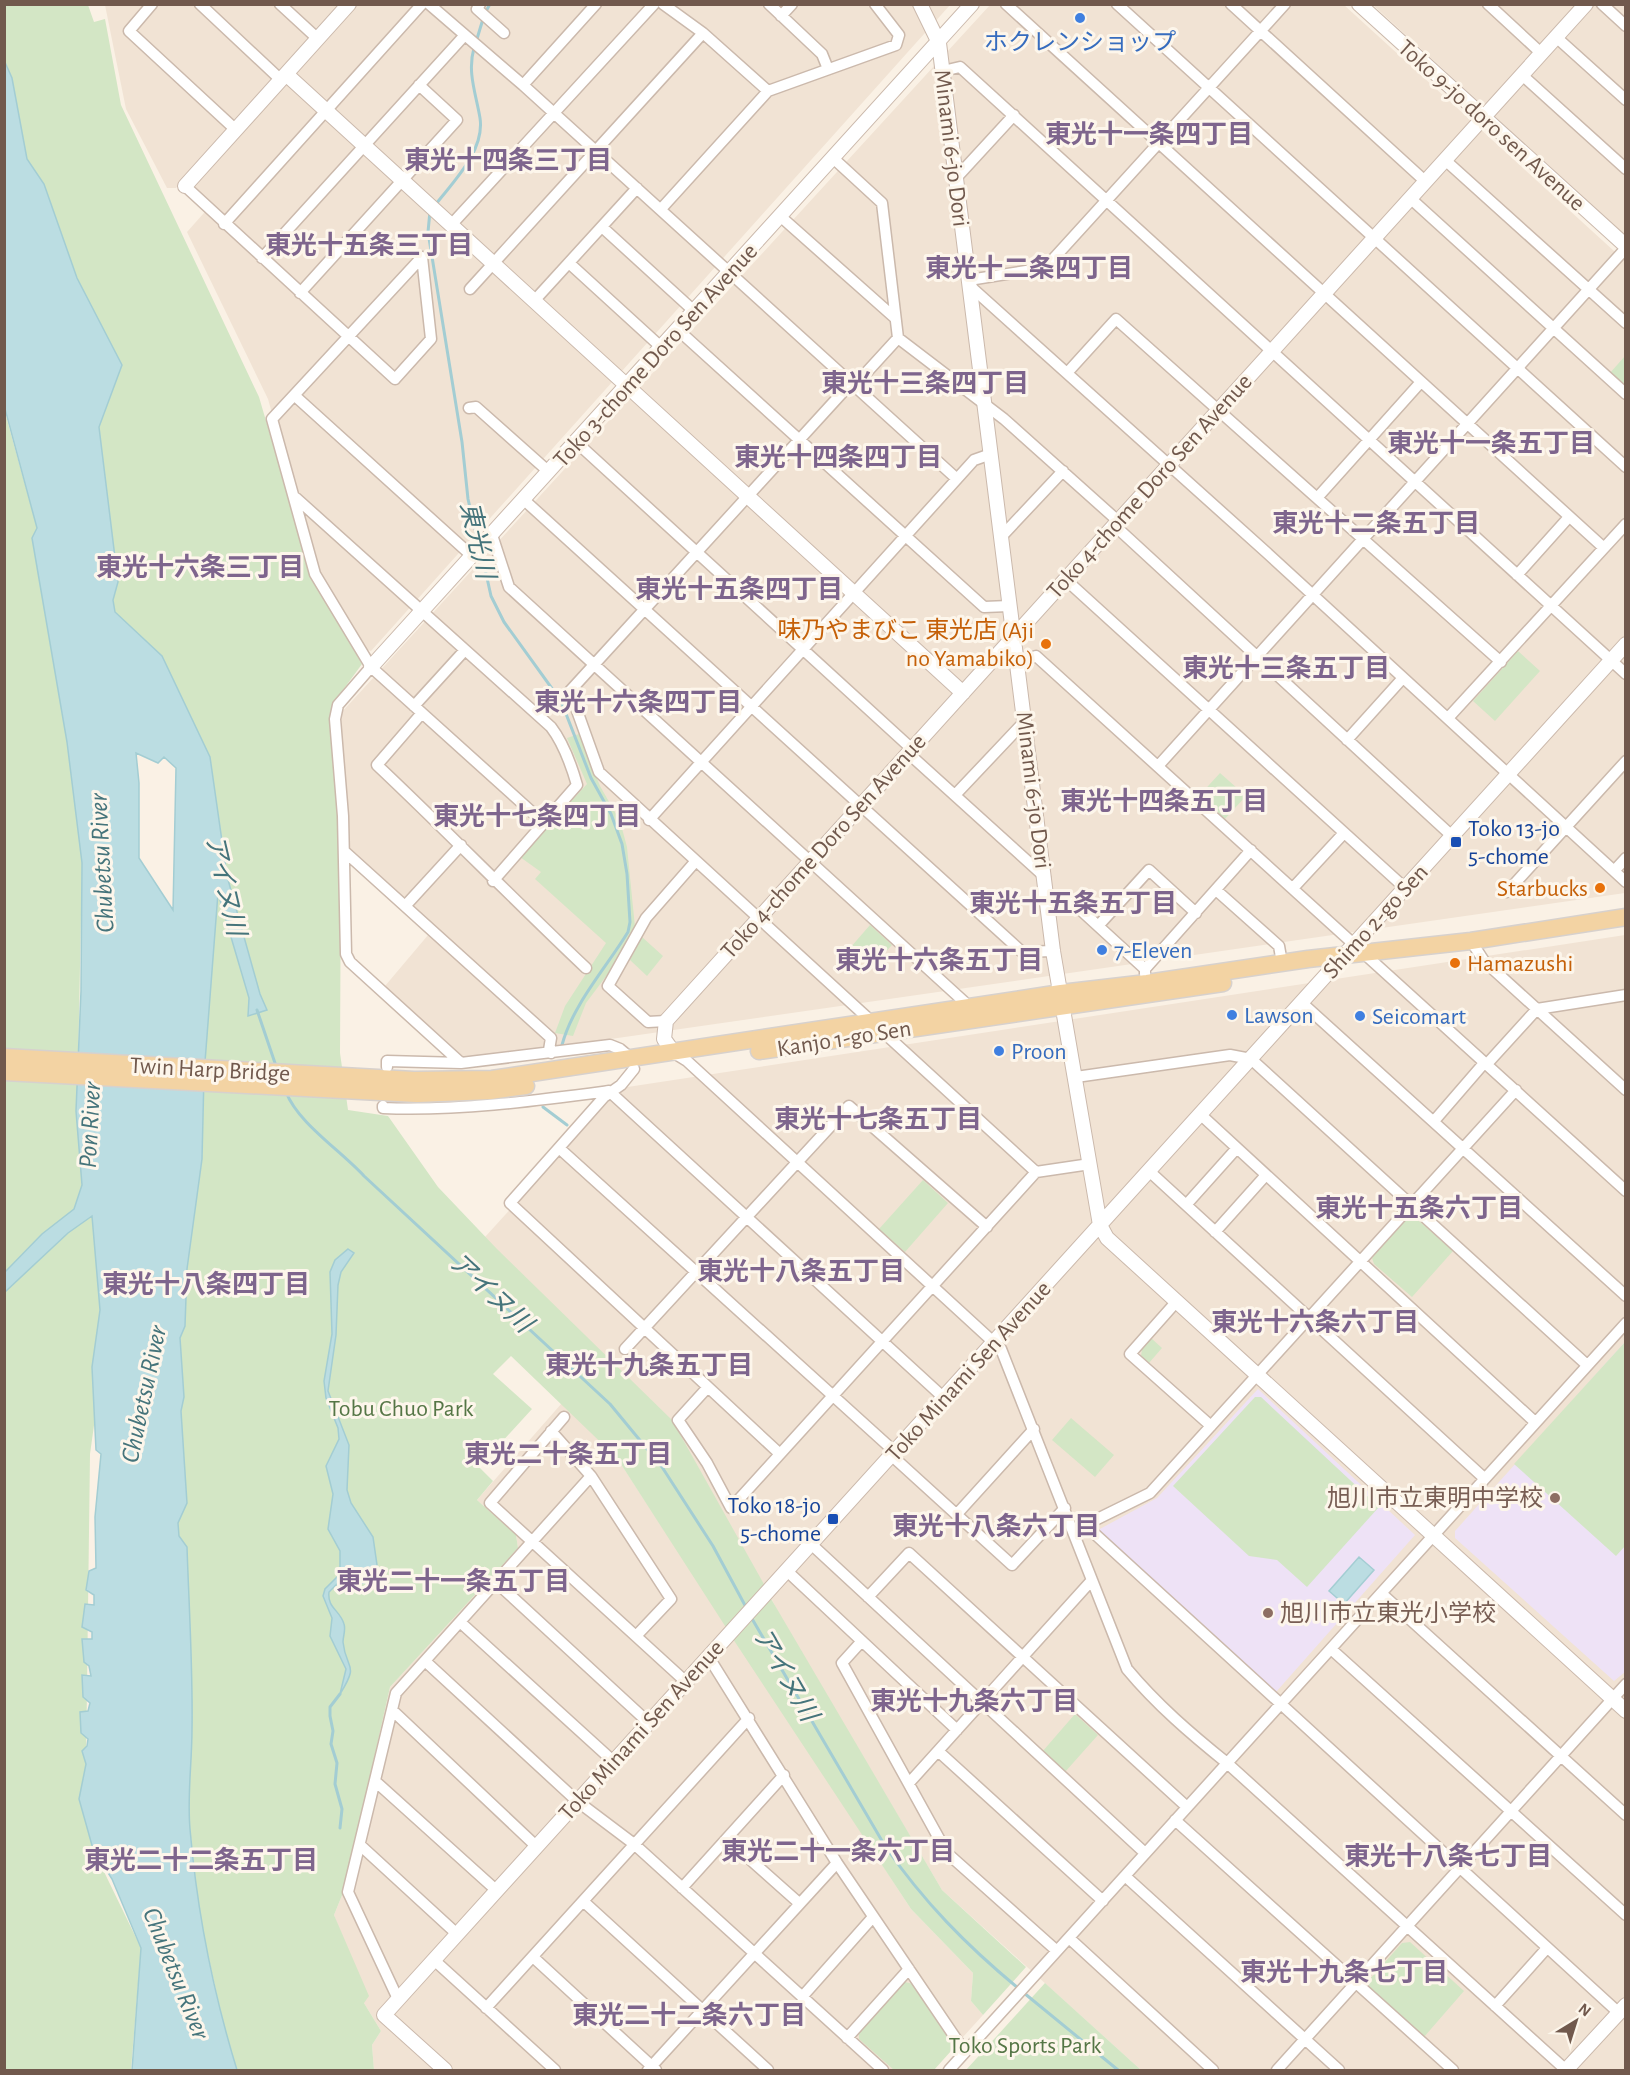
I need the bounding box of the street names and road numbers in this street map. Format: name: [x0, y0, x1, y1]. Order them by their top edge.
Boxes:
street label: Toko 9-jo doro sen Avenue: [1393, 36, 1590, 216]
street label: Minami 6-jo Dori: [929, 68, 973, 228]
street label: Toko 3-chome Doro Sen Avenue: [549, 239, 762, 472]
street label: Toko 4-chome Doro Sen Avenue: [1043, 370, 1257, 604]
street label: Minami 6-jo Dori: [1011, 710, 1055, 870]
street label: Toko 4-chome Doro Sen Avenue: [717, 730, 931, 964]
street label: Shimo 2-go Sen: [1319, 860, 1433, 983]
street label: Kanjo 1-go Sen: [775, 1017, 913, 1061]
street label: Twin Harp Bridge: [129, 1054, 291, 1086]
street label: Toko Minami Sen Avenue: [882, 1277, 1056, 1466]
street label: Toko Minami Sen Avenue: [555, 1636, 729, 1825]

